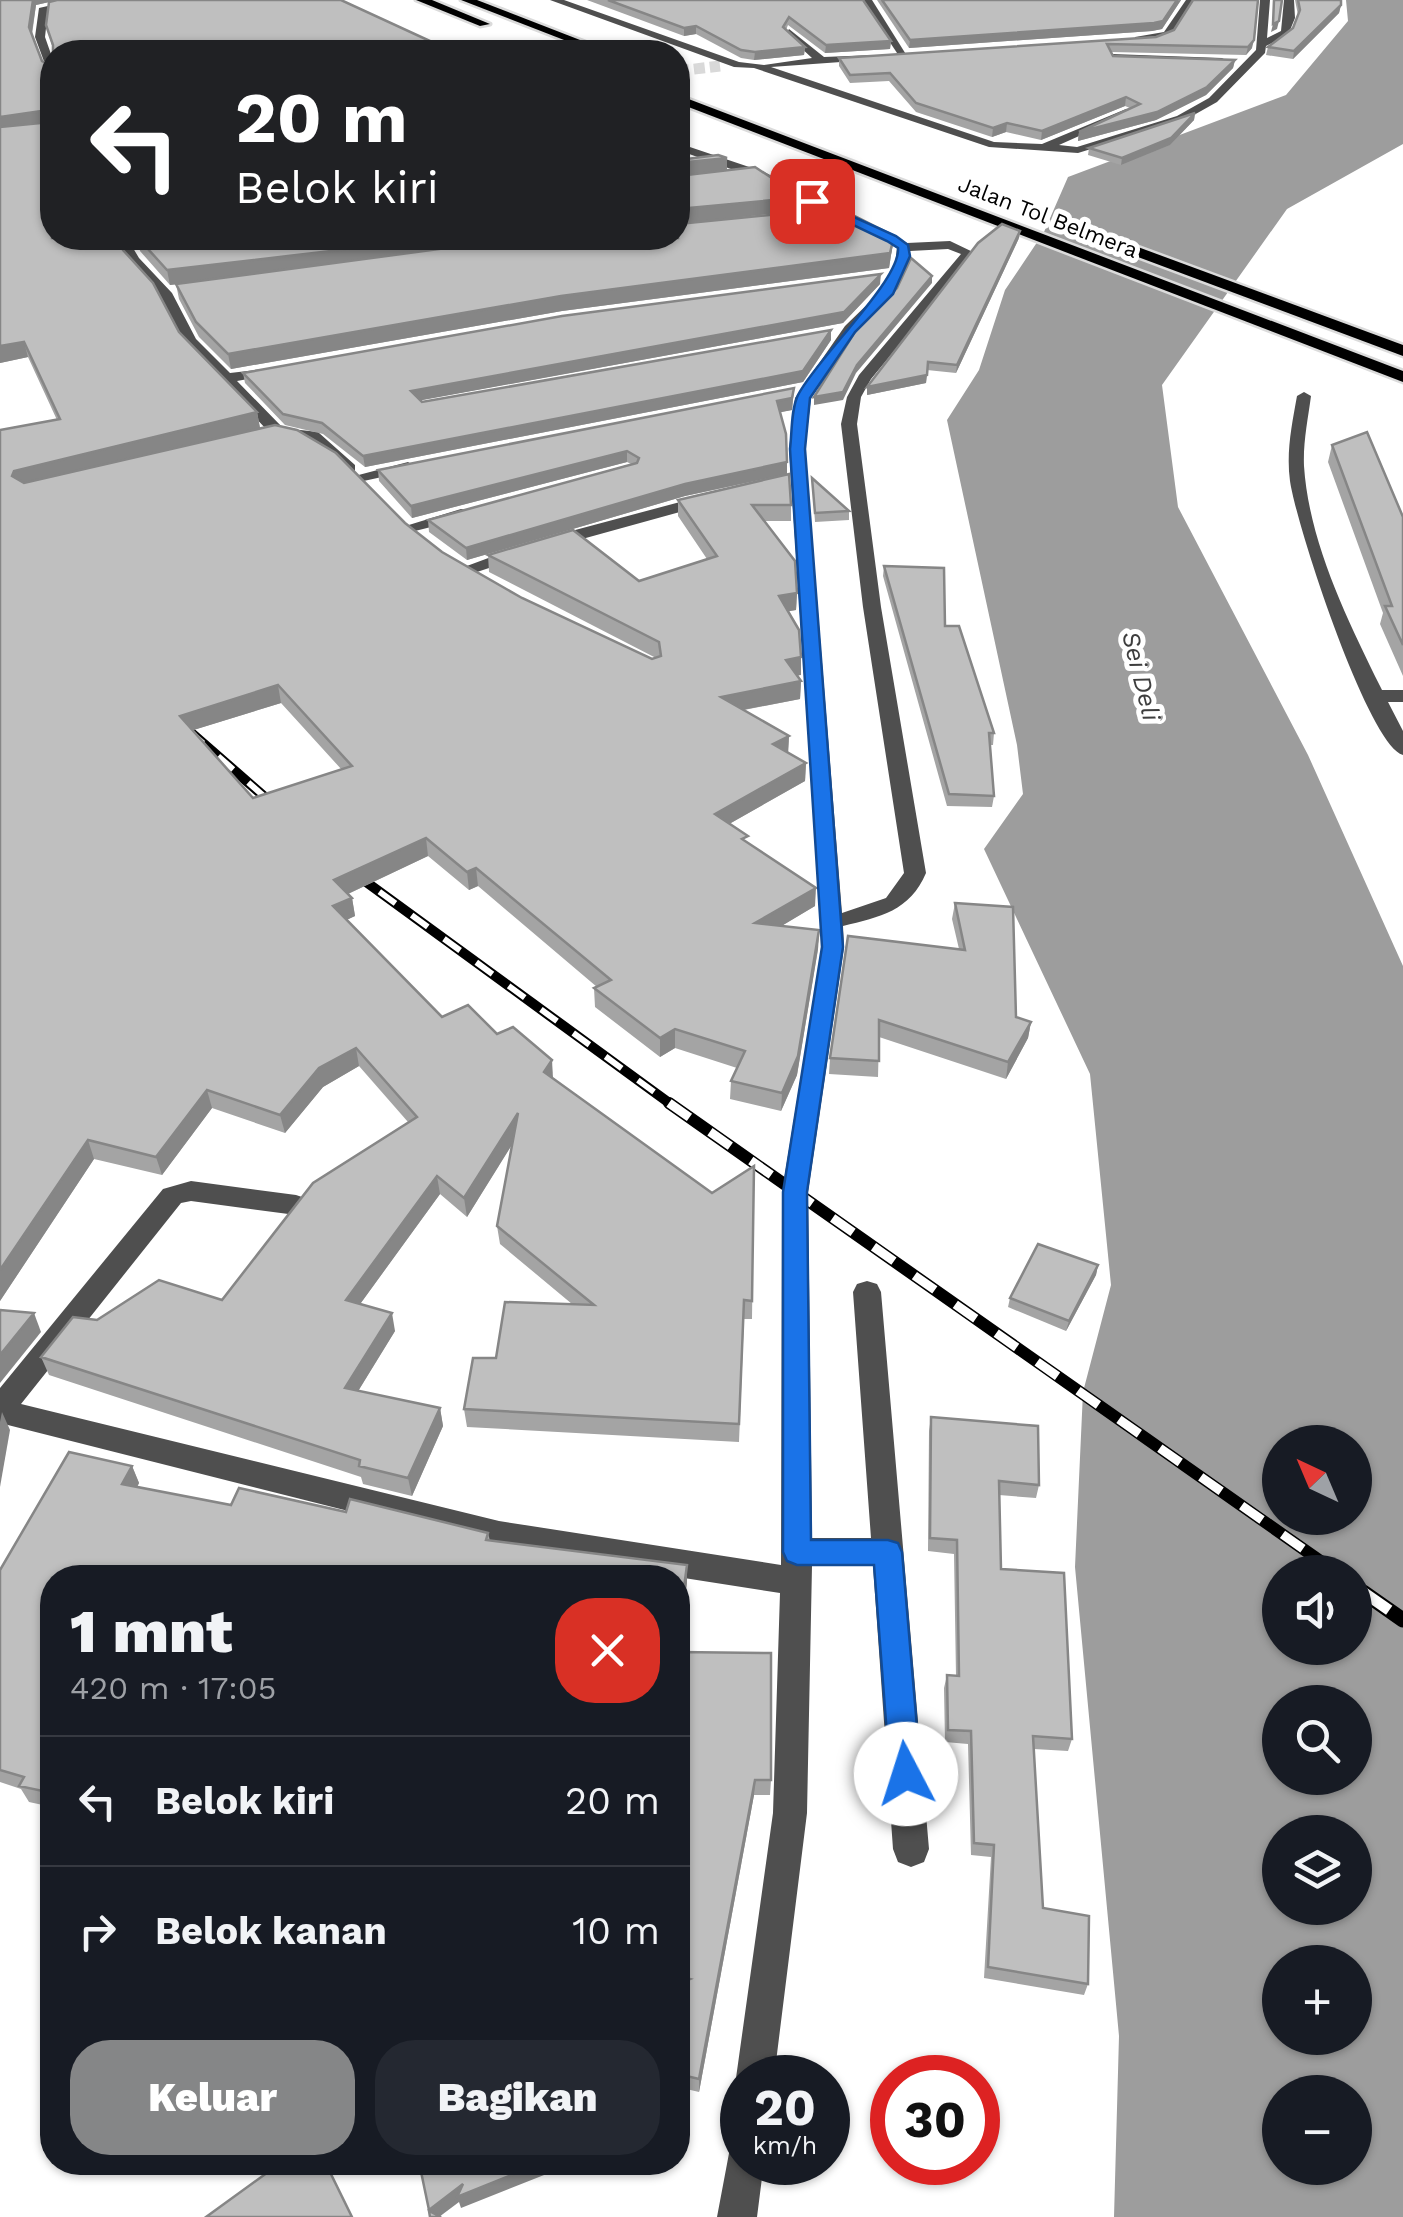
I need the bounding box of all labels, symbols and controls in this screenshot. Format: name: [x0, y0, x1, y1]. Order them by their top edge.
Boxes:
text: 20 m: [235, 77, 408, 159]
icon: left: [70, 80, 200, 210]
pin: [770, 159, 855, 244]
text: Belok kiri: [235, 161, 439, 214]
street label: Jalan Tol Belmera: [955, 171, 1141, 263]
icon: arrive: [785, 174, 840, 229]
water label: Sei Deli: [1116, 628, 1166, 725]
north arrow: [1262, 1425, 1372, 1535]
map controls: [1262, 1425, 1372, 2185]
button: sound: [1262, 1555, 1372, 1665]
text: 1 mnt: [70, 1596, 233, 1667]
button: close: [555, 1598, 660, 1703]
text: 420 m · 17:05: [70, 1669, 276, 1707]
button: search: [1262, 1685, 1372, 1795]
position arrow: [854, 1722, 958, 1826]
icon: left: [70, 1774, 125, 1829]
text: Belok kiri: [155, 1779, 334, 1823]
text: 20 m: [565, 1779, 660, 1823]
button: layers: [1262, 1815, 1372, 1925]
icon: right: [70, 1904, 125, 1959]
text: Belok kanan: [155, 1909, 387, 1953]
text: 10 m: [572, 1909, 660, 1953]
button: +: [1262, 1945, 1372, 2055]
button: Keluar: [70, 2040, 355, 2155]
button: Bagikan: [375, 2040, 660, 2155]
speed limit sign: 30: [870, 2055, 1000, 2185]
button: −: [1262, 2075, 1372, 2185]
text: 20: [754, 2078, 816, 2137]
text: km/h: [753, 2131, 817, 2160]

